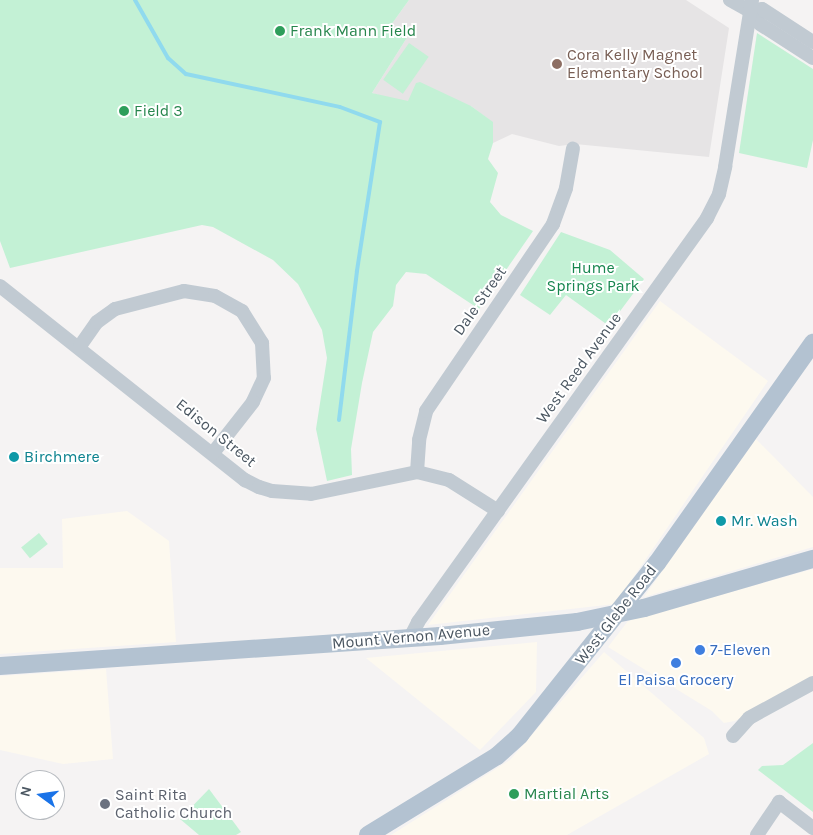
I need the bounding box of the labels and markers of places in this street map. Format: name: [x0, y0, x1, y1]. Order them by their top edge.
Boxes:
place label: Frank Mann Field: [290, 21, 416, 41]
marker: Frank Mann Field: [274, 25, 286, 37]
place label: Cora Kelly Magnet Elementary School: [567, 45, 703, 83]
marker: Cora Kelly Magnet Elementary School: [551, 58, 563, 70]
place label: Field 3: [134, 101, 183, 121]
marker: Field 3: [118, 105, 130, 117]
place label: Birchmere: [24, 447, 100, 467]
marker: Birchmere: [8, 451, 20, 463]
place label: Mr. Wash: [731, 511, 798, 531]
marker: Mr. Wash: [715, 515, 727, 527]
place label: 7-Eleven: [710, 640, 771, 660]
marker: 7-Eleven: [694, 644, 706, 656]
marker: El Paisa Grocery: [670, 657, 682, 669]
place label: El Paisa Grocery: [618, 670, 734, 690]
place label: Martial Arts: [524, 784, 609, 804]
place label: Saint Rita Catholic Church: [115, 785, 232, 823]
marker: Martial Arts: [508, 788, 520, 800]
marker: Saint Rita Catholic Church: [99, 798, 111, 810]

